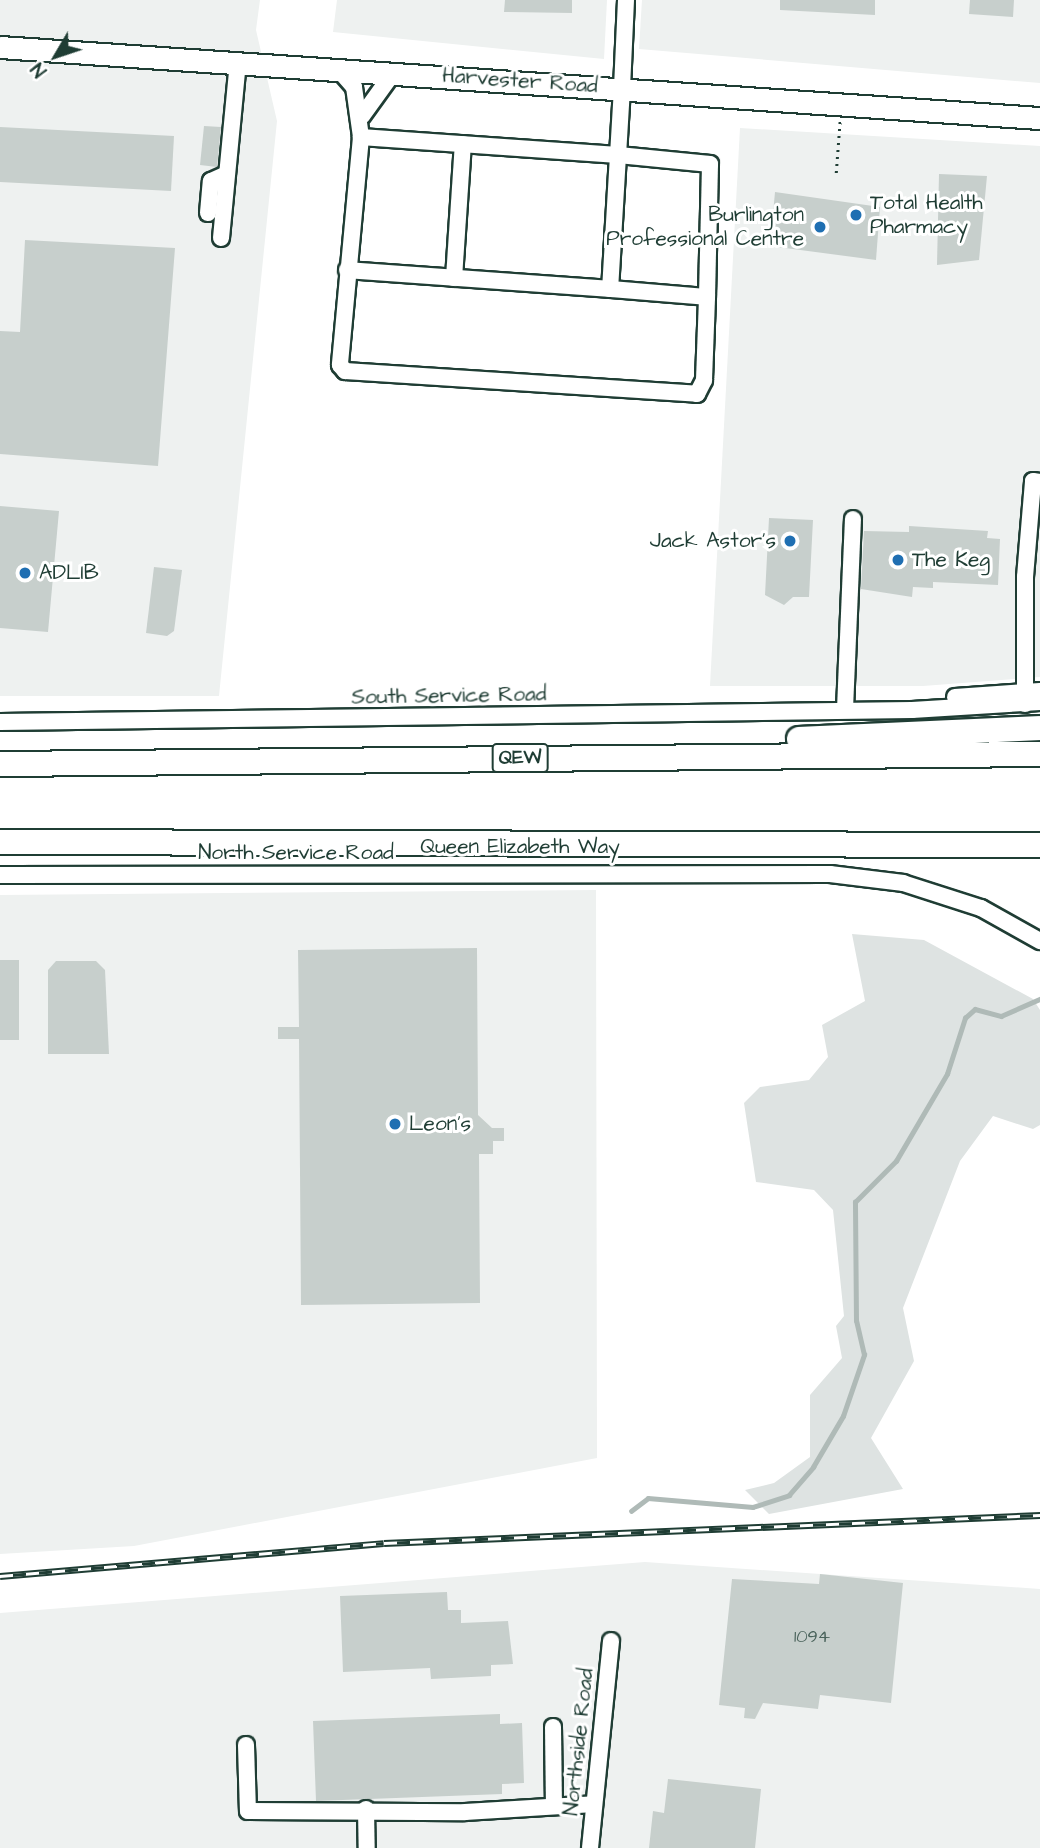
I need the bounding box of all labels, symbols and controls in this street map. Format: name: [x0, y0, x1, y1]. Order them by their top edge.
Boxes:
north arrow: [21, 21, 91, 91]
text: N: [25, 56, 54, 83]
street label: Harvester Road: [441, 63, 599, 99]
place label: Total Health Pharmacy: [870, 190, 983, 240]
place label: Burlington Professional Centre: [606, 202, 804, 252]
marker: Total Health Pharmacy: [848, 207, 864, 223]
marker: Burlington Professional Centre: [810, 217, 830, 237]
place label: Jack Astor's: [650, 528, 776, 554]
marker: Jack Astor's: [782, 533, 798, 549]
place label: The Keg: [912, 547, 990, 573]
marker: The Keg: [890, 552, 906, 568]
place label: ADLIB: [39, 560, 99, 586]
marker: ADLIB: [17, 565, 33, 581]
street label: South Service Road: [351, 682, 547, 710]
road number: QEW: [490, 743, 550, 774]
street label: Queen Elizabeth Way: [420, 834, 620, 860]
street label: North Service Road: [198, 840, 394, 866]
place label: Leon's: [409, 1111, 471, 1137]
marker: Leon's: [387, 1116, 403, 1132]
house number: 1094: [794, 1626, 830, 1648]
street label: Northside Road: [559, 1667, 599, 1817]

